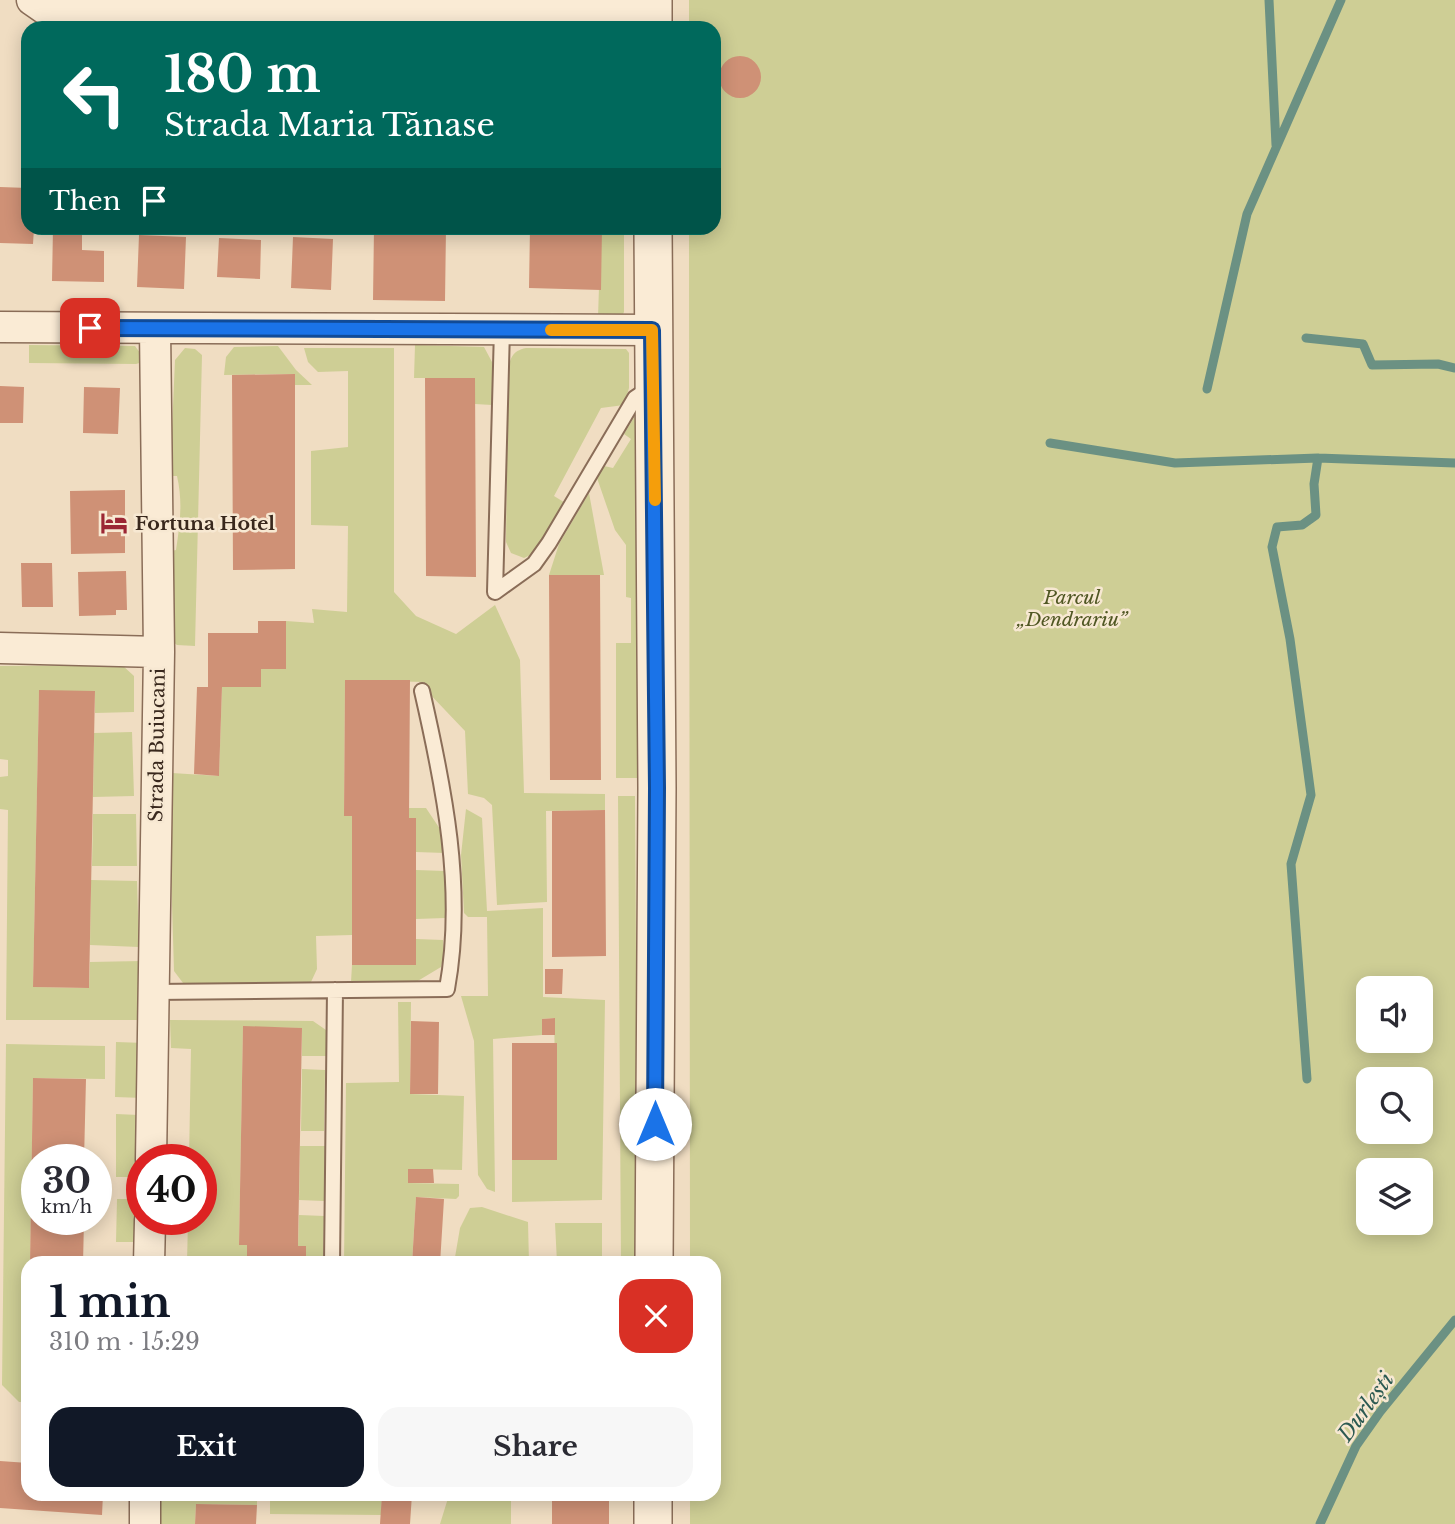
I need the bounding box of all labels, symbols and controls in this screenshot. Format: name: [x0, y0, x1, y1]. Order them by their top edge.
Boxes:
text: 180 m: [164, 44, 321, 105]
icon: left: [49, 49, 140, 140]
text: Strada Maria Tănase: [164, 105, 495, 145]
icon: arrive: [135, 182, 173, 220]
text: Then: [49, 185, 121, 217]
pin: [60, 298, 120, 358]
icon: arrive: [71, 309, 109, 347]
hotel icon: Fortuna Hotel: [99, 508, 129, 538]
place label: Fortuna Hotel: [135, 512, 275, 535]
park label: Parcul „Dendrariu”: [1015, 586, 1129, 631]
street label: Strada Buiucani: [144, 667, 170, 822]
map controls: [1356, 976, 1433, 1235]
button: sound: [1356, 976, 1433, 1053]
button: search: [1356, 1067, 1433, 1144]
position arrow: [618, 1087, 692, 1161]
speed limit sign: 40: [126, 1144, 217, 1235]
button: layers: [1356, 1158, 1433, 1235]
text: 30: [42, 1159, 91, 1202]
text: km/h: [41, 1196, 92, 1218]
text: 1 min: [49, 1276, 171, 1328]
button: close: [619, 1279, 693, 1353]
text: 310 m · 15:29: [49, 1328, 200, 1356]
water label: Durlești: [1332, 1367, 1400, 1447]
button: Exit: [49, 1407, 364, 1487]
button: Share: [378, 1407, 693, 1487]

